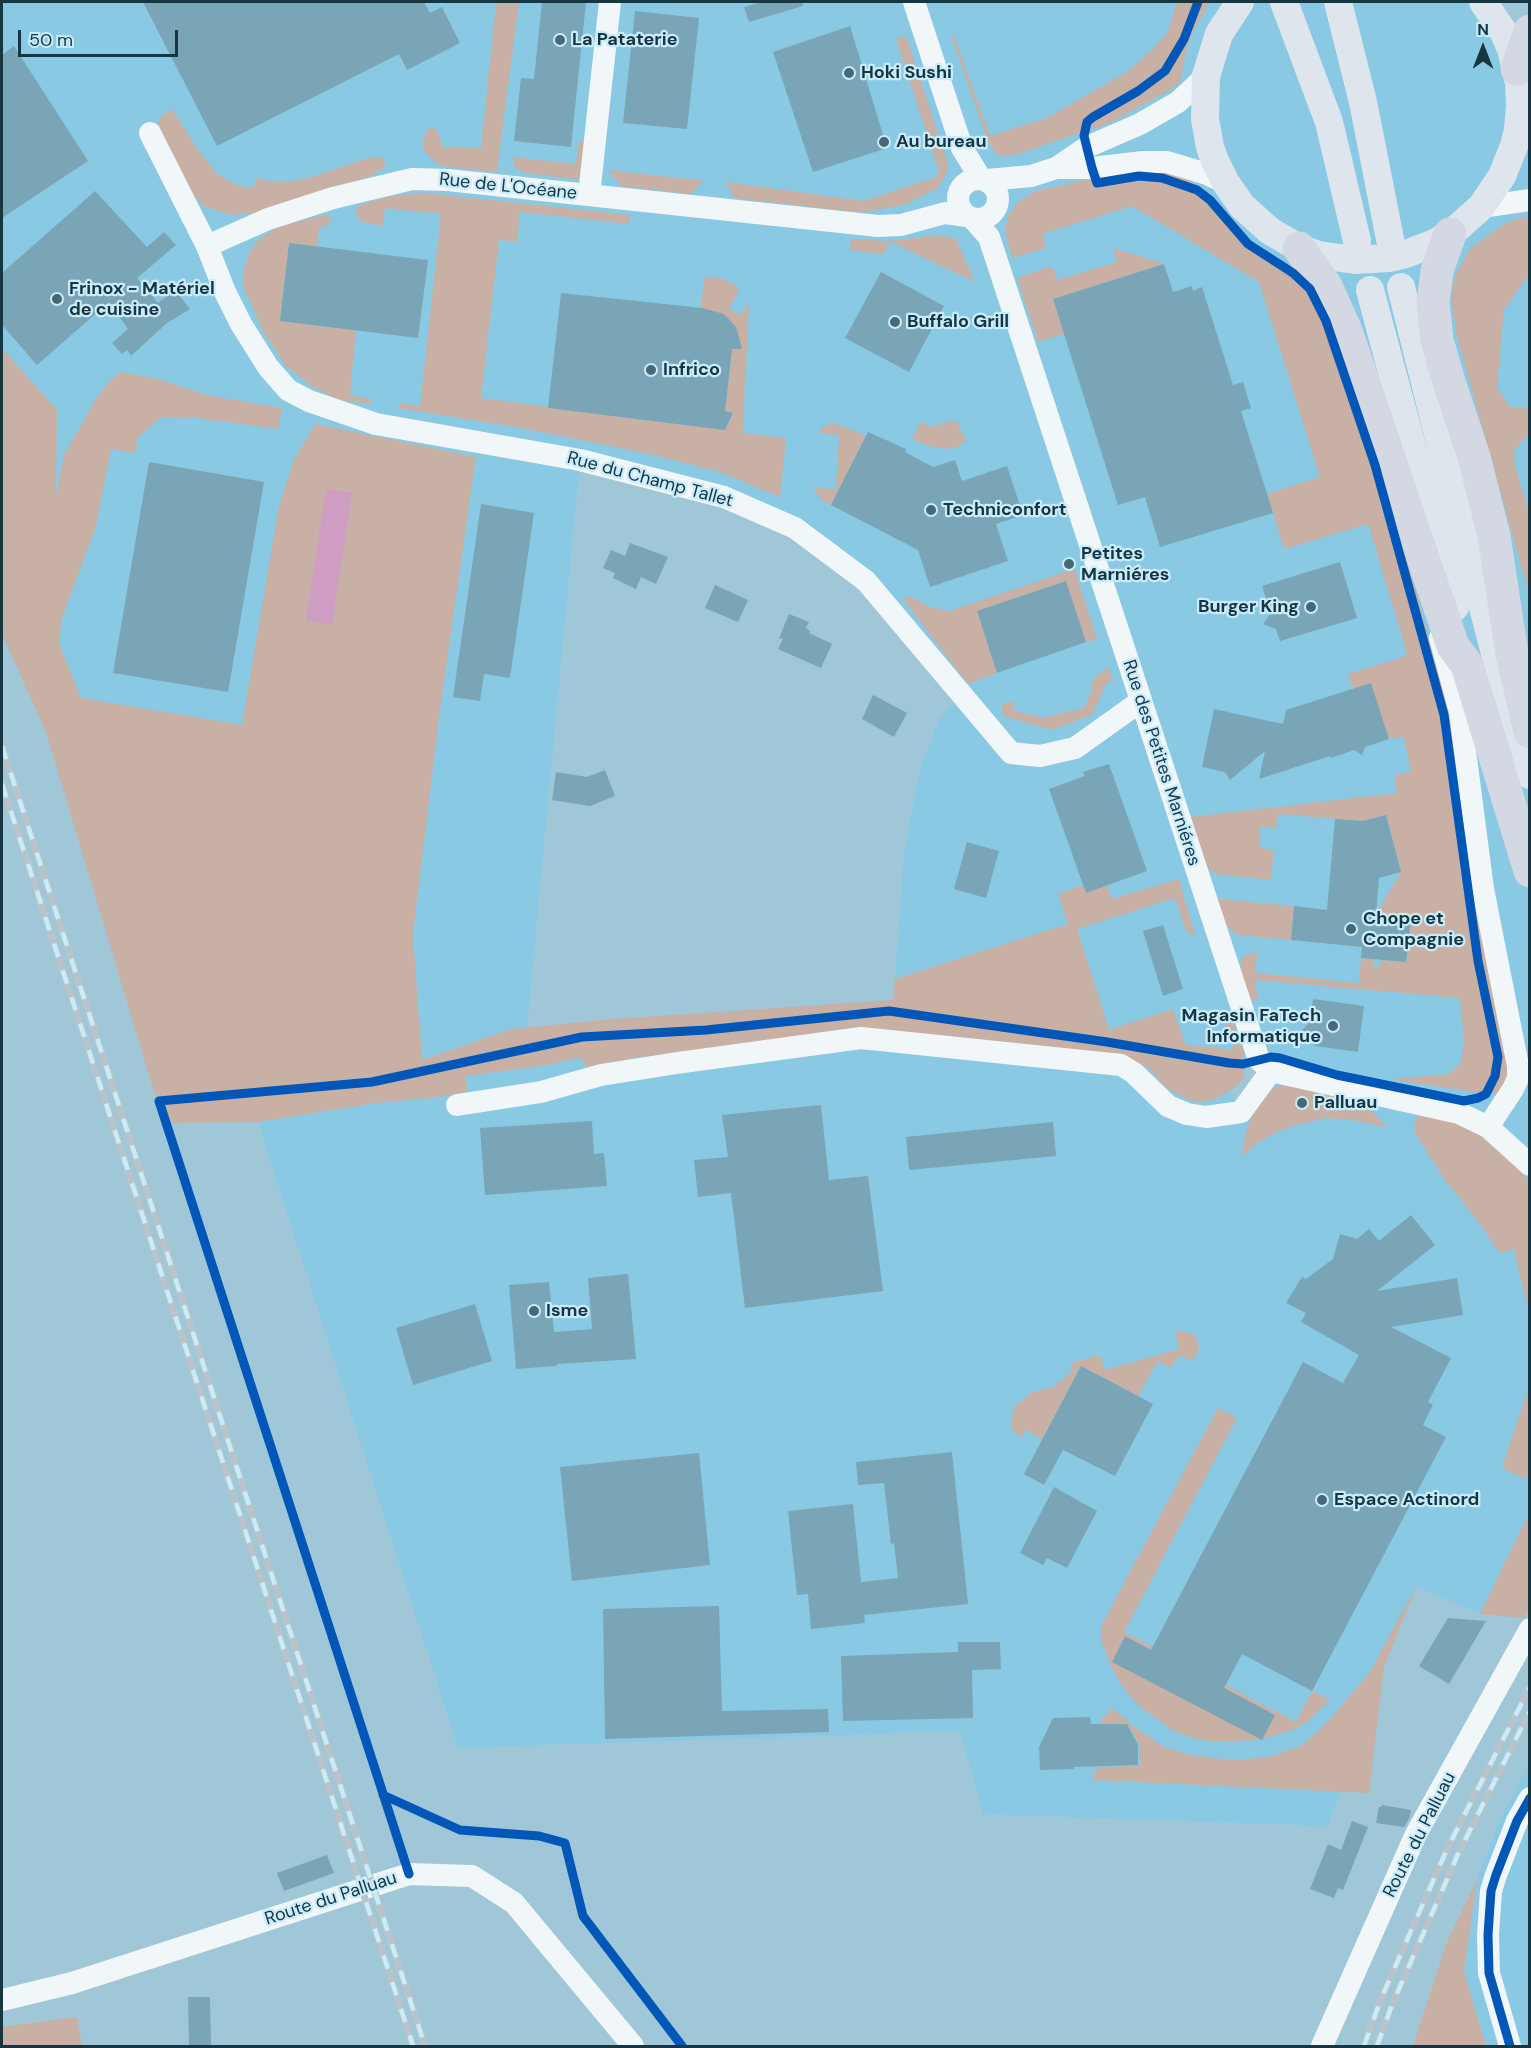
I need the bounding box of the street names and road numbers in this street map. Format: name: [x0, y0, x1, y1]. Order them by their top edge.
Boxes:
street label: Rue de L'Océane: [438, 169, 578, 205]
street label: Rue du Champ Tallet: [565, 447, 735, 513]
street label: Rue des Petites Marniéres: [1117, 657, 1205, 869]
street label: Route du Palluau: [1379, 1769, 1461, 1901]
street label: Route du Palluau: [262, 1867, 400, 1931]

